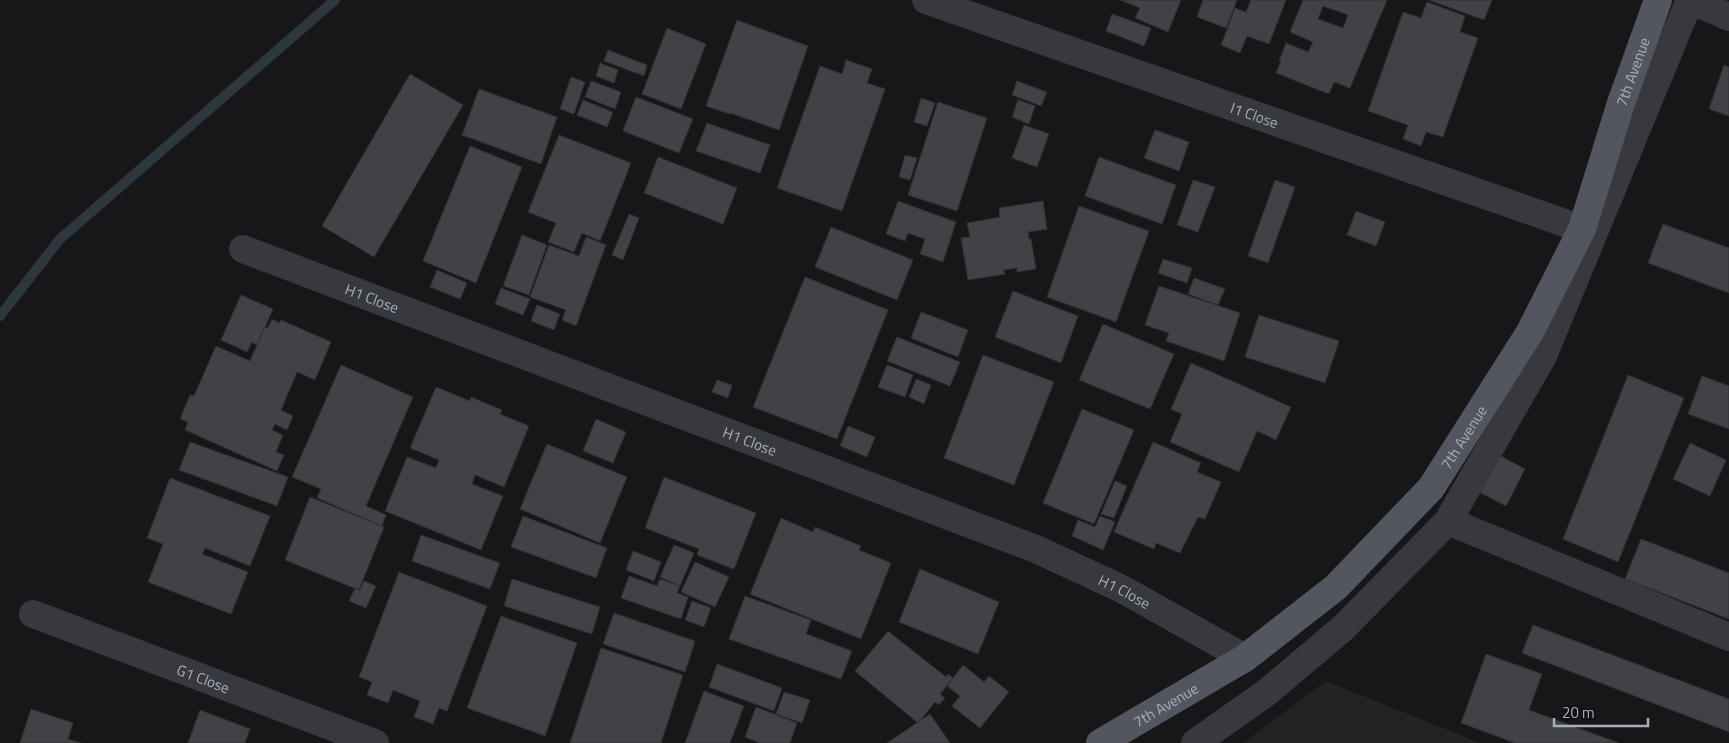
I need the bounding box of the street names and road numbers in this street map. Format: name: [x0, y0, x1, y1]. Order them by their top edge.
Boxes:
street label: 7th Avenue: [1609, 34, 1655, 109]
street label: I1 Close: [1227, 96, 1282, 134]
street label: H1 Close: [342, 277, 402, 318]
street label: 7th Avenue: [1434, 401, 1492, 474]
street label: H1 Close: [720, 420, 780, 461]
street label: H1 Close: [1095, 568, 1155, 614]
street label: G1 Close: [173, 658, 233, 699]
street label: 7th Avenue: [1129, 676, 1202, 733]

